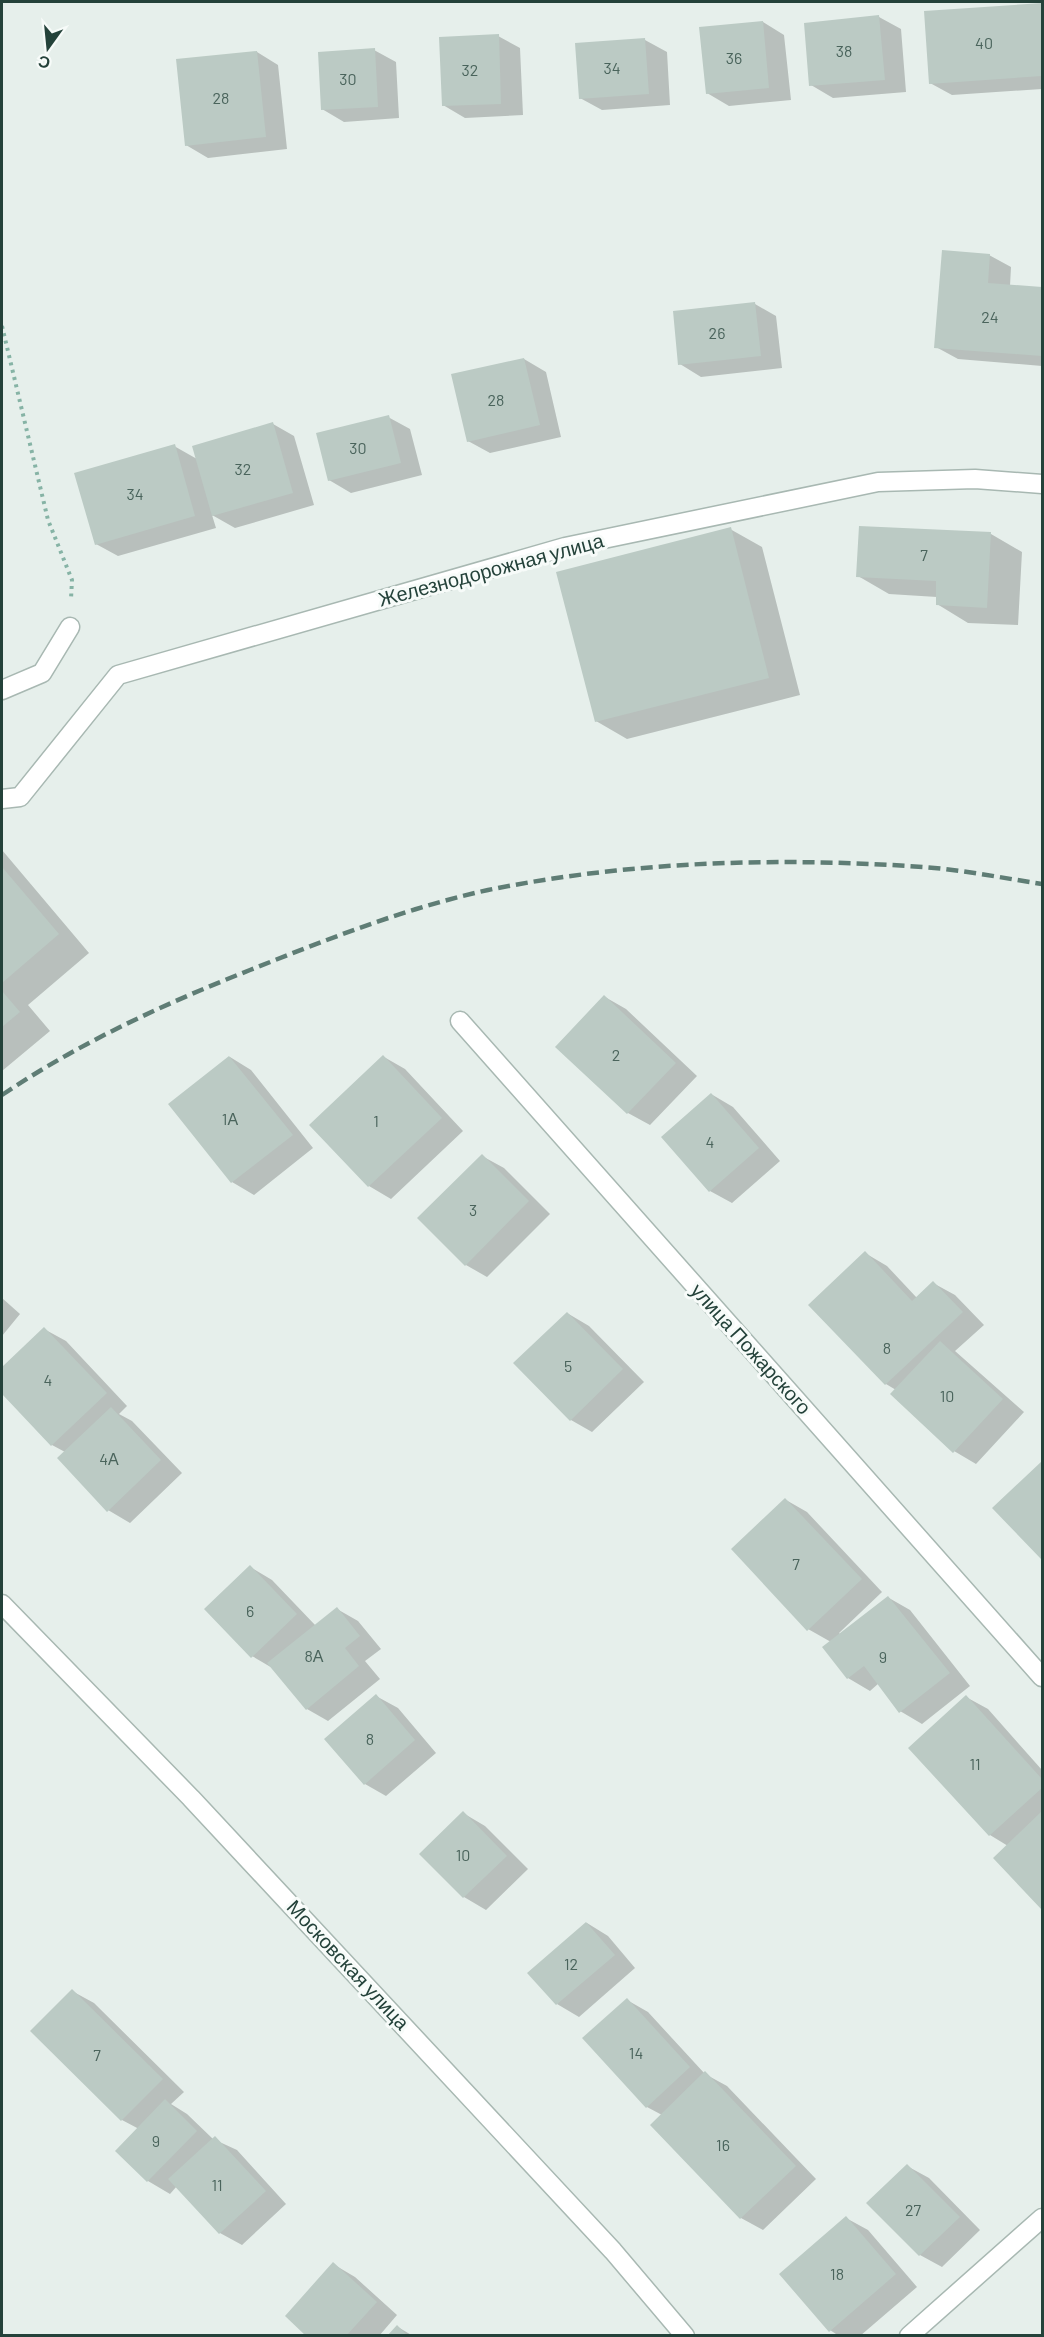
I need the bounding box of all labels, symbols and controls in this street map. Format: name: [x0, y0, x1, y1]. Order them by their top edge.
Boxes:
north arrow: [18, 18, 78, 78]
house number: 40: [975, 33, 993, 52]
house number: 38: [836, 41, 852, 60]
house number: 36: [726, 48, 742, 67]
text: С: [36, 52, 52, 74]
house number: 34: [603, 58, 621, 77]
house number: 32: [462, 60, 478, 79]
house number: 30: [339, 69, 357, 88]
house number: 28: [213, 88, 229, 107]
house number: 24: [981, 307, 999, 326]
house number: 26: [709, 323, 725, 342]
house number: 28: [488, 390, 504, 409]
house number: 30: [349, 438, 367, 457]
house number: 32: [235, 459, 251, 478]
house number: 34: [126, 484, 144, 503]
street label: Железнодорожная улица: [376, 527, 607, 611]
house number: 7: [920, 545, 928, 564]
house number: 2: [612, 1045, 620, 1064]
house number: 1А: [222, 1109, 238, 1128]
house number: 1: [373, 1111, 379, 1130]
house number: 4: [706, 1132, 714, 1151]
house number: 3: [469, 1200, 477, 1219]
street label: улица Пожарского: [687, 1278, 817, 1419]
house number: 8: [883, 1338, 891, 1357]
house number: 5: [564, 1356, 572, 1375]
house number: 4: [44, 1370, 52, 1389]
house number: 10: [940, 1386, 954, 1405]
house number: 4А: [99, 1449, 119, 1468]
house number: 7: [792, 1554, 800, 1573]
house number: 6: [246, 1601, 254, 1620]
house number: 8А: [304, 1646, 324, 1665]
house number: 9: [879, 1647, 887, 1666]
house number: 8: [366, 1729, 374, 1748]
house number: 11: [969, 1754, 981, 1773]
house number: 10: [456, 1845, 470, 1864]
street label: Московская улица: [282, 1894, 416, 2035]
house number: 12: [564, 1954, 578, 1973]
house number: 14: [629, 2043, 643, 2062]
house number: 7: [93, 2045, 101, 2064]
house number: 9: [152, 2131, 160, 2150]
house number: 16: [716, 2135, 730, 2154]
house number: 11: [211, 2175, 223, 2194]
house number: 27: [905, 2200, 921, 2219]
house number: 18: [830, 2264, 844, 2283]

